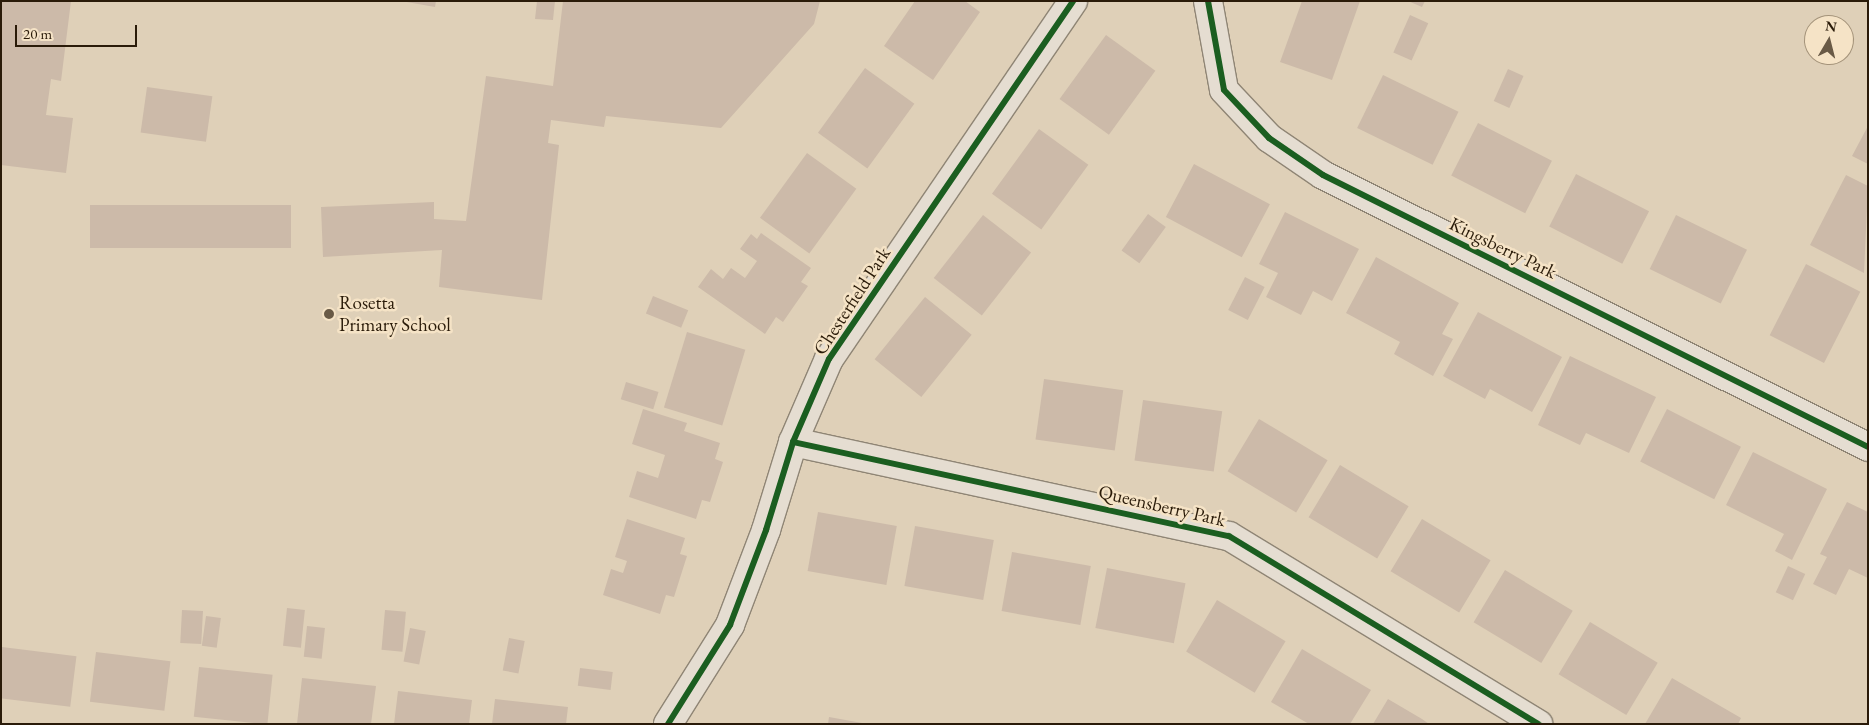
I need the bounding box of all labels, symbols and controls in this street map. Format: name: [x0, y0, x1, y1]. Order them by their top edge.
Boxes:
scale bar: [18, 15, 140, 47]
north arrow: [1804, 15, 1854, 65]
text: N: [1824, 16, 1838, 36]
text: 20 m: [23, 24, 52, 43]
street label: Kingsberry Park: [1446, 212, 1560, 284]
street label: Chesterfield Park: [809, 243, 895, 359]
place label: Rosetta Primary School: [339, 292, 451, 336]
marker: Rosetta Primary School: [323, 308, 335, 320]
street label: Queensberry Park: [1096, 480, 1228, 532]

